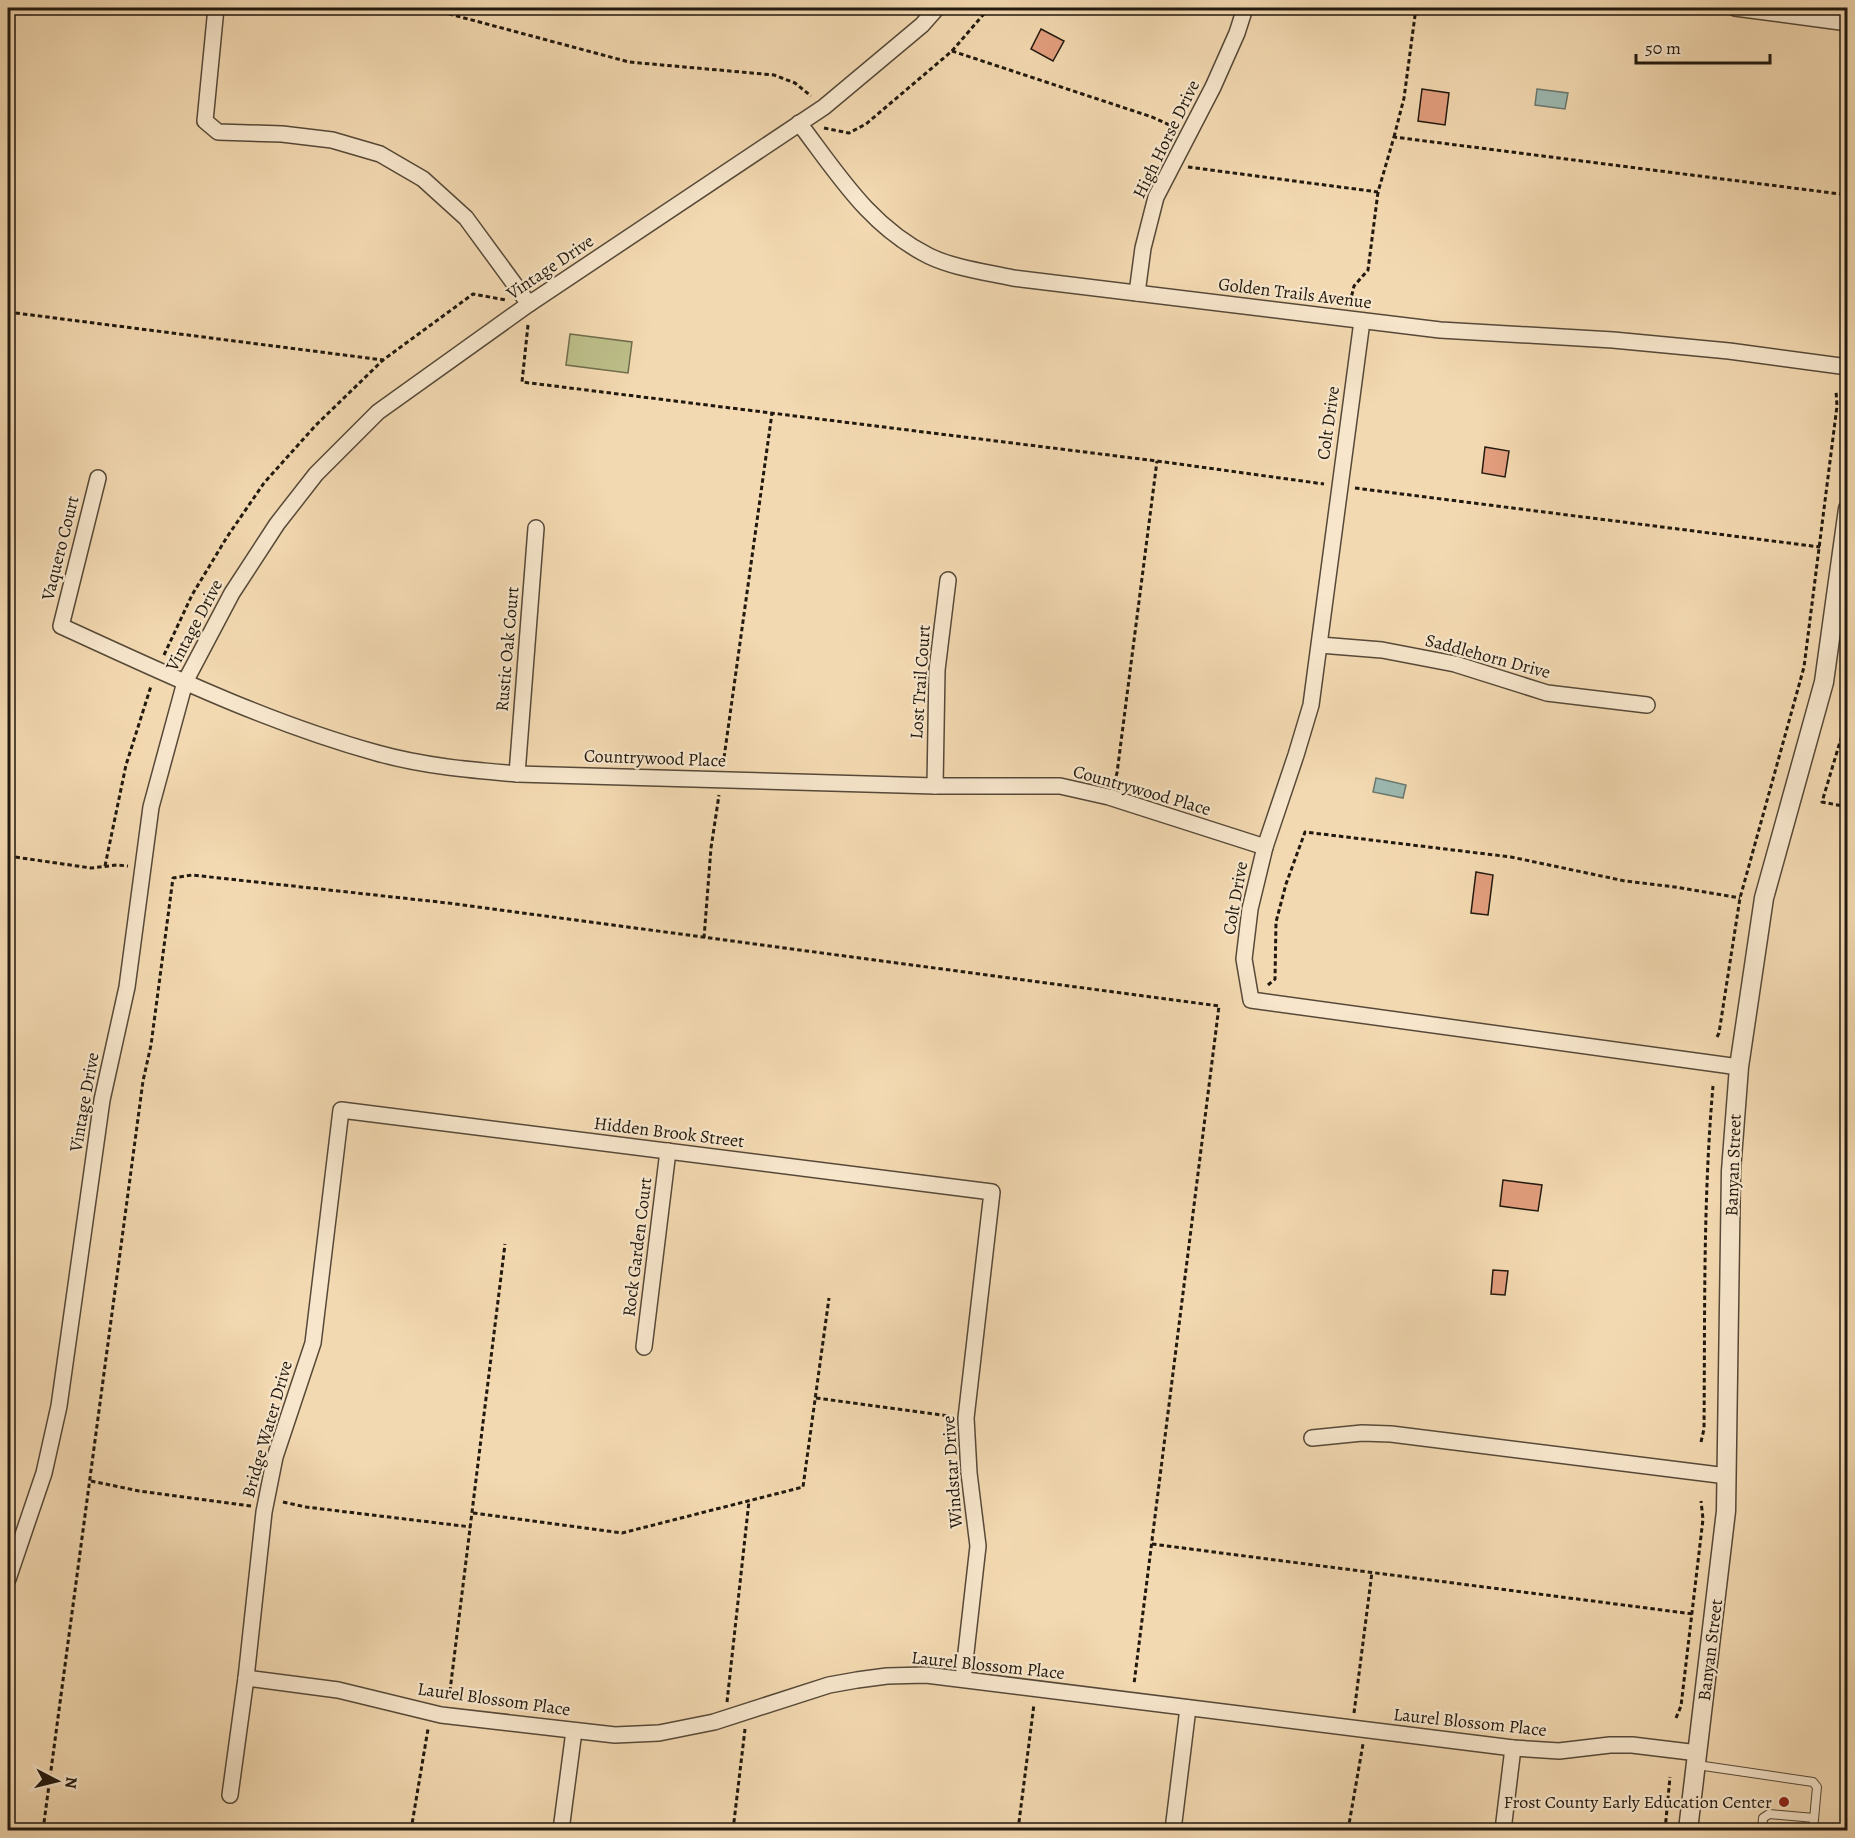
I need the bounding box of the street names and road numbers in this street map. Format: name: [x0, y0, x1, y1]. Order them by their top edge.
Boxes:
street label: High Horse Drive: [1127, 76, 1205, 202]
street label: Vintage Drive: [501, 229, 598, 306]
street label: Golden Trails Avenue: [1217, 272, 1373, 314]
street label: Colt Drive: [1311, 385, 1345, 461]
street label: Vaquero Court: [35, 493, 85, 604]
street label: Vintage Drive: [159, 575, 228, 676]
street label: Rustic Oak Court: [490, 585, 524, 713]
street label: Lost Trail Court: [904, 624, 936, 740]
street label: Saddlehorn Drive: [1423, 628, 1553, 684]
street label: Countrywood Place: [583, 744, 727, 772]
street label: Countrywood Place: [1070, 759, 1214, 821]
street label: Colt Drive: [1217, 859, 1253, 937]
street label: Vintage Drive: [63, 1050, 105, 1155]
street label: Hidden Brook Street: [592, 1111, 746, 1153]
street label: Banyan Street: [1719, 1113, 1747, 1217]
street label: Rock Garden Court: [617, 1176, 657, 1318]
street label: Bridge Water Drive: [236, 1358, 298, 1500]
street label: Windstar Drive: [936, 1415, 968, 1530]
street label: Banyan Street: [1692, 1598, 1728, 1702]
street label: Laurel Blossom Place: [910, 1645, 1066, 1685]
street label: Laurel Blossom Place: [416, 1676, 572, 1722]
street label: Laurel Blossom Place: [1392, 1702, 1548, 1742]

